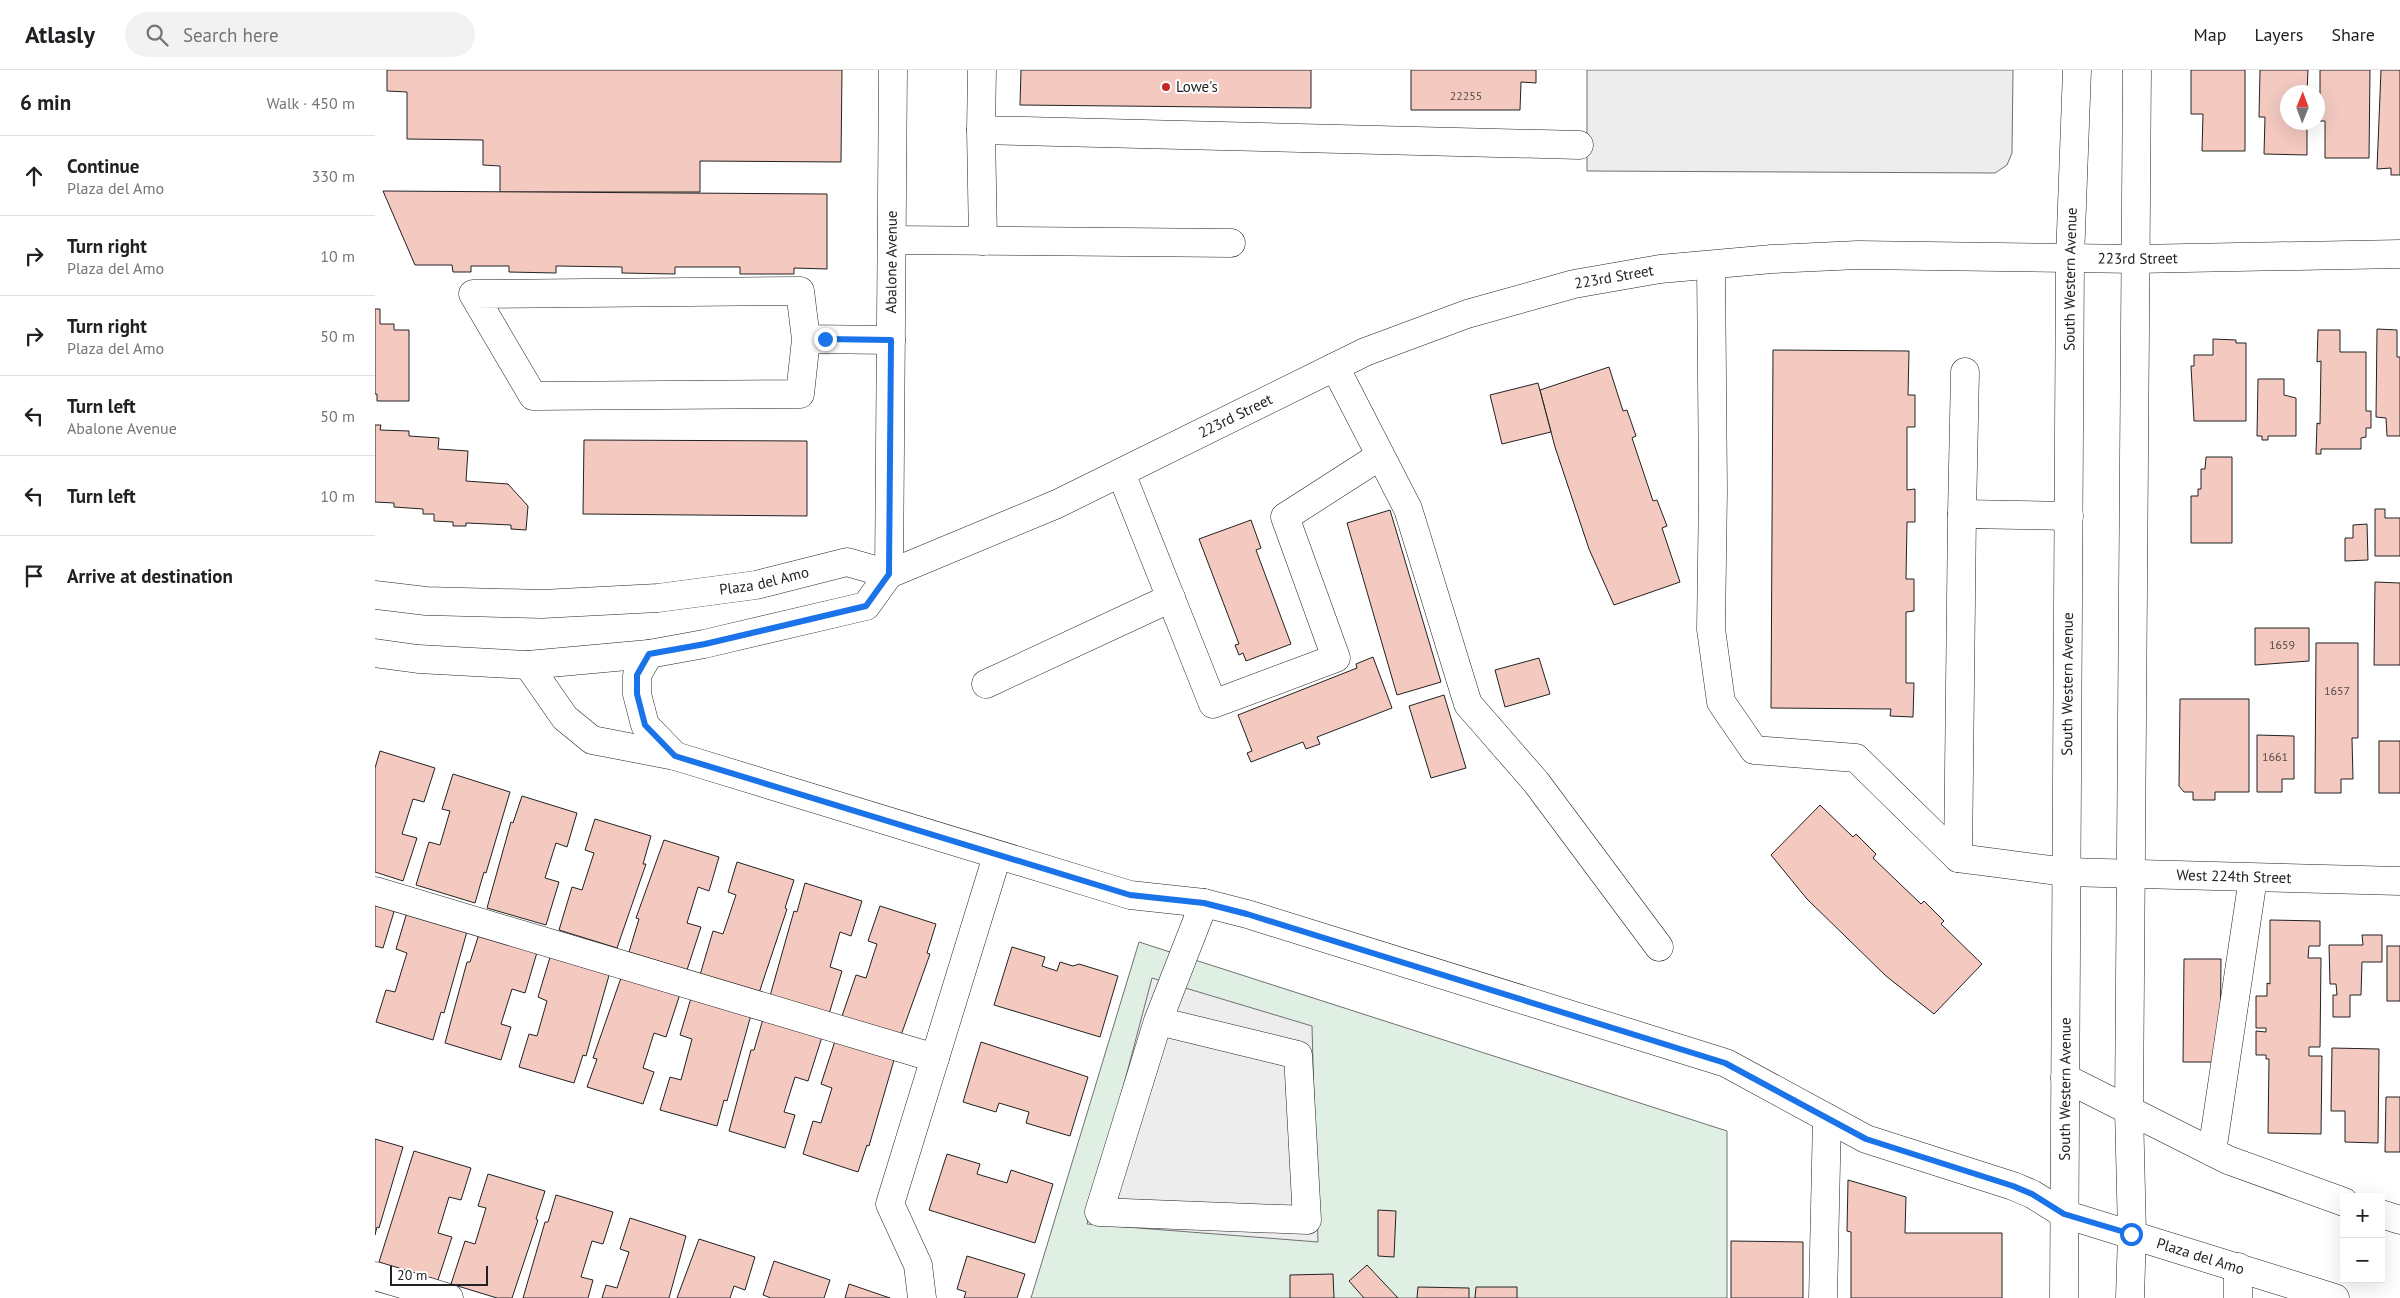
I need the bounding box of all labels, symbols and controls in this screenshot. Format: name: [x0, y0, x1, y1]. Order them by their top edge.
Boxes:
search box: [125, 12, 475, 57]
text: Atlasly: [25, 19, 95, 50]
icon: search: [143, 21, 171, 49]
text: Search here: [183, 23, 279, 47]
text: Map: [2194, 23, 2226, 46]
text: Layers: [2254, 23, 2303, 46]
text: Share: [2331, 23, 2375, 46]
place label: Lowe's: [1176, 77, 1218, 96]
marker: Lowe's: [1160, 81, 1172, 93]
north arrow: [2280, 85, 2325, 130]
house number: 22255: [1450, 88, 1482, 103]
text: 6 min: [20, 89, 71, 116]
text: Walk · 450 m: [266, 93, 355, 113]
text: Continue: [67, 154, 139, 178]
icon: ahead: [20, 162, 48, 190]
text: 330 m: [312, 166, 355, 186]
text: Plaza del Amo: [67, 178, 164, 198]
street label: South Western Avenue: [2059, 207, 2081, 351]
street label: Abalone Avenue: [881, 210, 901, 314]
text: Turn right: [67, 234, 147, 258]
icon: right: [20, 242, 48, 270]
text: 10 m: [320, 246, 355, 266]
street label: 223rd Street: [2098, 248, 2178, 268]
text: Plaza del Amo: [67, 258, 164, 278]
street label: 223rd Street: [1573, 260, 1655, 293]
text: Turn right: [67, 314, 147, 338]
icon: right: [20, 322, 48, 350]
text: 50 m: [320, 326, 355, 346]
route end: [814, 328, 837, 351]
text: Plaza del Amo: [67, 338, 164, 358]
street label: 223rd Street: [1195, 389, 1275, 442]
text: Turn left: [67, 394, 136, 418]
icon: left: [20, 402, 48, 430]
text: 50 m: [320, 406, 355, 426]
text: Abalone Avenue: [67, 418, 177, 438]
icon: left: [20, 482, 48, 510]
text: Turn left: [67, 484, 136, 508]
text: 10 m: [320, 486, 355, 506]
icon: arrive: [20, 562, 48, 590]
street label: Plaza del Amo: [718, 562, 811, 599]
text: Arrive at destination: [67, 564, 233, 588]
street label: South Western Avenue: [2057, 612, 2077, 756]
house number: 1659: [2269, 637, 2295, 652]
house number: 1657: [2324, 683, 2350, 698]
house number: 1661: [2262, 749, 2288, 764]
street label: West 224th Street: [2176, 865, 2292, 887]
street label: South Western Avenue: [2055, 1017, 2075, 1161]
map controls: [2340, 1193, 2385, 1283]
button: +: [2340, 1193, 2385, 1238]
route start: [2120, 1223, 2143, 1246]
street label: Plaza del Amo: [2154, 1233, 2247, 1278]
button: −: [2340, 1238, 2385, 1283]
scale bar: [390, 1263, 487, 1286]
text: 20 m: [397, 1266, 427, 1284]

